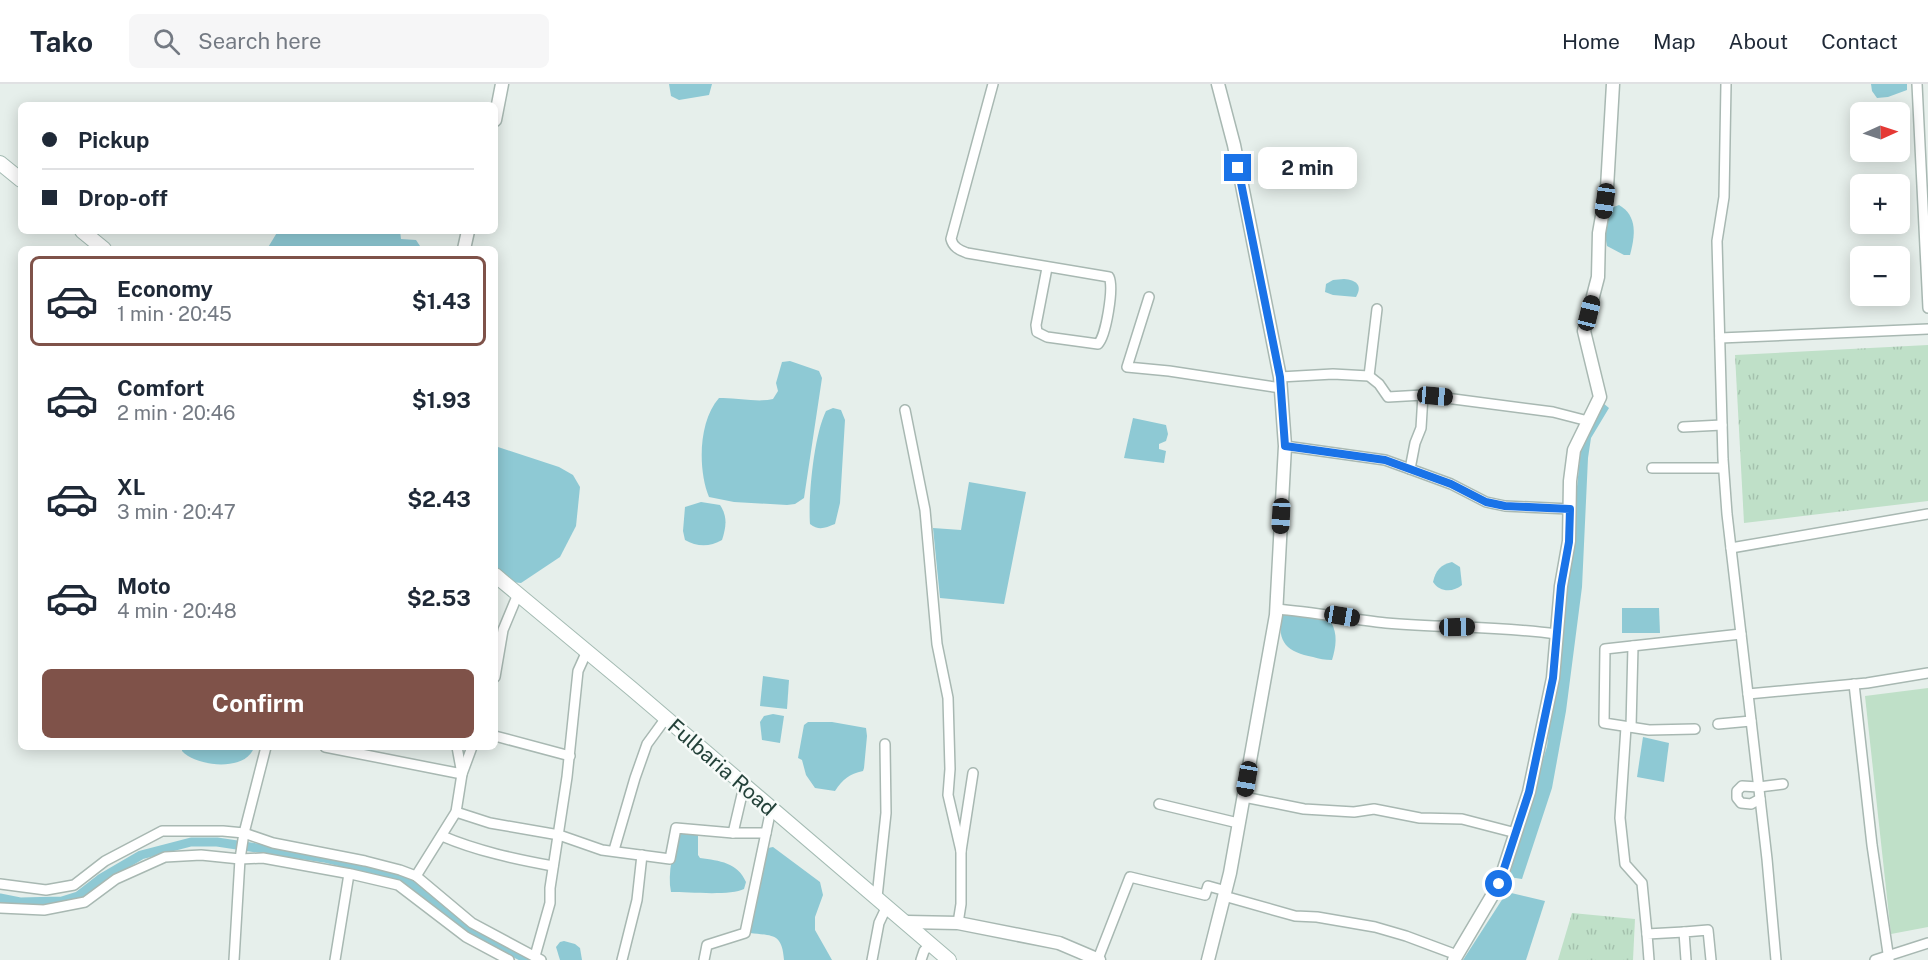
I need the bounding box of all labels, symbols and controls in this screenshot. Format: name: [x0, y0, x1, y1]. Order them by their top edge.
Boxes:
search box: [129, 14, 549, 68]
text: Tako: [30, 25, 93, 58]
icon: search: [150, 25, 183, 58]
text: Search here: [198, 28, 322, 54]
text: Home: [1562, 29, 1620, 54]
text: Map: [1653, 29, 1696, 54]
text: About: [1729, 29, 1788, 54]
text: Contact: [1821, 29, 1898, 54]
north arrow: [1850, 102, 1910, 162]
map controls: [1850, 102, 1910, 306]
text: Pickup: [78, 127, 149, 153]
callout: 2 min: [1259, 147, 1358, 189]
route end: [1224, 154, 1251, 181]
text: 2 min: [1281, 156, 1334, 180]
button: +: [1850, 174, 1910, 234]
car: [1594, 182, 1616, 220]
text: Drop-off: [78, 185, 168, 211]
button: −: [1850, 246, 1910, 306]
icon: car: [45, 274, 99, 328]
text: Economy: [117, 276, 213, 302]
text: $1.43: [412, 288, 471, 314]
car: [1576, 293, 1602, 333]
text: 1 min · 20:45: [117, 302, 232, 326]
icon: car: [45, 373, 99, 427]
text: Comfort: [117, 375, 204, 401]
car: [1416, 385, 1454, 407]
text: $1.93: [412, 387, 471, 413]
text: 2 min · 20:46: [117, 401, 235, 425]
icon: car: [45, 472, 99, 526]
text: XL: [117, 474, 145, 500]
text: $2.43: [407, 486, 471, 512]
car: [1271, 498, 1291, 534]
text: 3 min · 20:47: [117, 500, 236, 524]
icon: car: [45, 571, 99, 625]
text: Moto: [117, 573, 171, 599]
text: $2.53: [407, 585, 471, 611]
text: 4 min · 20:48: [117, 599, 237, 623]
car: [1323, 604, 1361, 628]
car: [1439, 618, 1475, 636]
button: Confirm: [42, 669, 474, 738]
street label: Fulbaria Road: [663, 713, 781, 821]
car: [1235, 760, 1259, 798]
route start: [1485, 870, 1512, 897]

